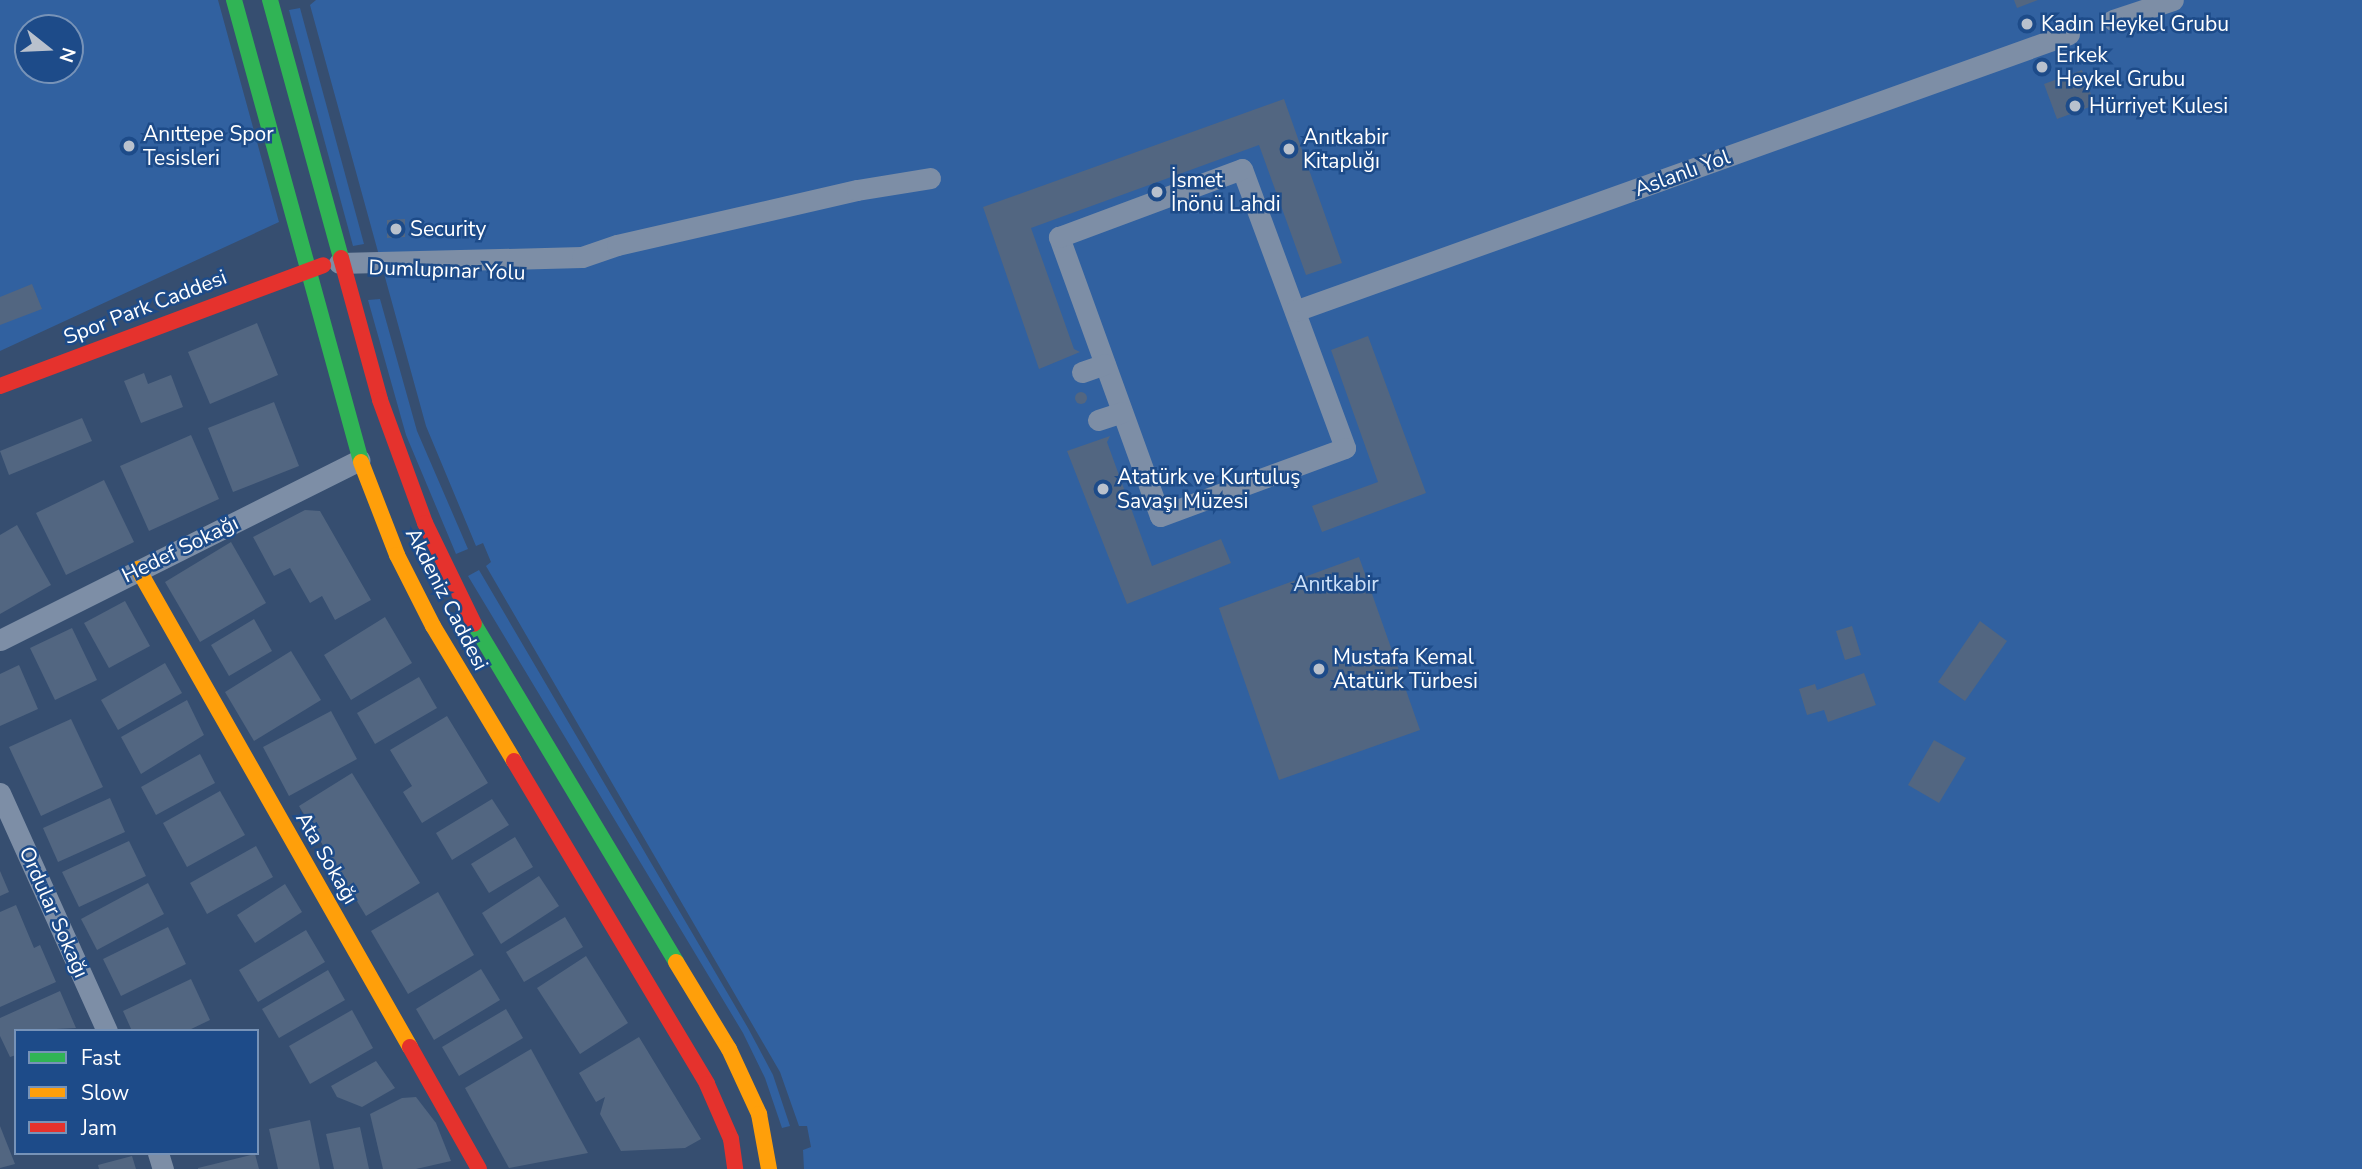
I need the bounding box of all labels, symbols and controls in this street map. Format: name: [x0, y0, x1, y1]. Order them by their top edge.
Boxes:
place label: Kadın Heykel Grubu: [2041, 11, 2229, 37]
north arrow: [14, 14, 84, 84]
marker: Kadın Heykel Grubu: [2019, 16, 2035, 32]
place label: Erkek Heykel Grubu: [2056, 42, 2185, 92]
text: N: [53, 44, 82, 66]
marker: Erkek Heykel Grubu: [2034, 59, 2050, 75]
place label: Hürriyet Kulesi: [2089, 93, 2228, 119]
marker: Hürriyet Kulesi: [2067, 98, 2083, 114]
place label: Anıttepe Spor Tesisleri: [143, 121, 274, 171]
place label: Anıtkabir Kitaplığı: [1303, 124, 1389, 174]
marker: Anıttepe Spor Tesisleri: [121, 138, 137, 154]
marker: Anıtkabir Kitaplığı: [1281, 141, 1297, 157]
street label: Aslanlı Yol: [1631, 144, 1733, 202]
place label: İsmet İnönü Lahdi: [1171, 167, 1281, 217]
marker: İsmet İnönü Lahdi: [1149, 184, 1165, 200]
place label: Security: [410, 216, 486, 242]
marker: Security: [388, 221, 404, 237]
street label: Dumlupınar Yolu: [368, 255, 526, 285]
street label: Spor Park Caddesi: [60, 264, 230, 350]
place label: Atatürk ve Kurtuluş Savaşı Müzesi: [1117, 464, 1300, 514]
marker: Atatürk ve Kurtuluş Savaşı Müzesi: [1095, 481, 1111, 497]
street label: Hedef Sokağı: [118, 510, 242, 588]
street label: Akdeniz Caddesi: [400, 524, 494, 674]
park label: Anıtkabir: [1293, 571, 1379, 597]
place label: Mustafa Kemal Atatürk Türbesi: [1333, 644, 1478, 694]
marker: Mustafa Kemal Atatürk Türbesi: [1311, 661, 1327, 677]
street label: Ata Sokağı: [291, 807, 363, 909]
street label: Ordular Sokağı: [14, 842, 94, 982]
legend: [14, 1029, 259, 1155]
text: Fast: [81, 1044, 121, 1072]
text: Slow: [81, 1079, 129, 1107]
text: Jam: [81, 1114, 117, 1142]

